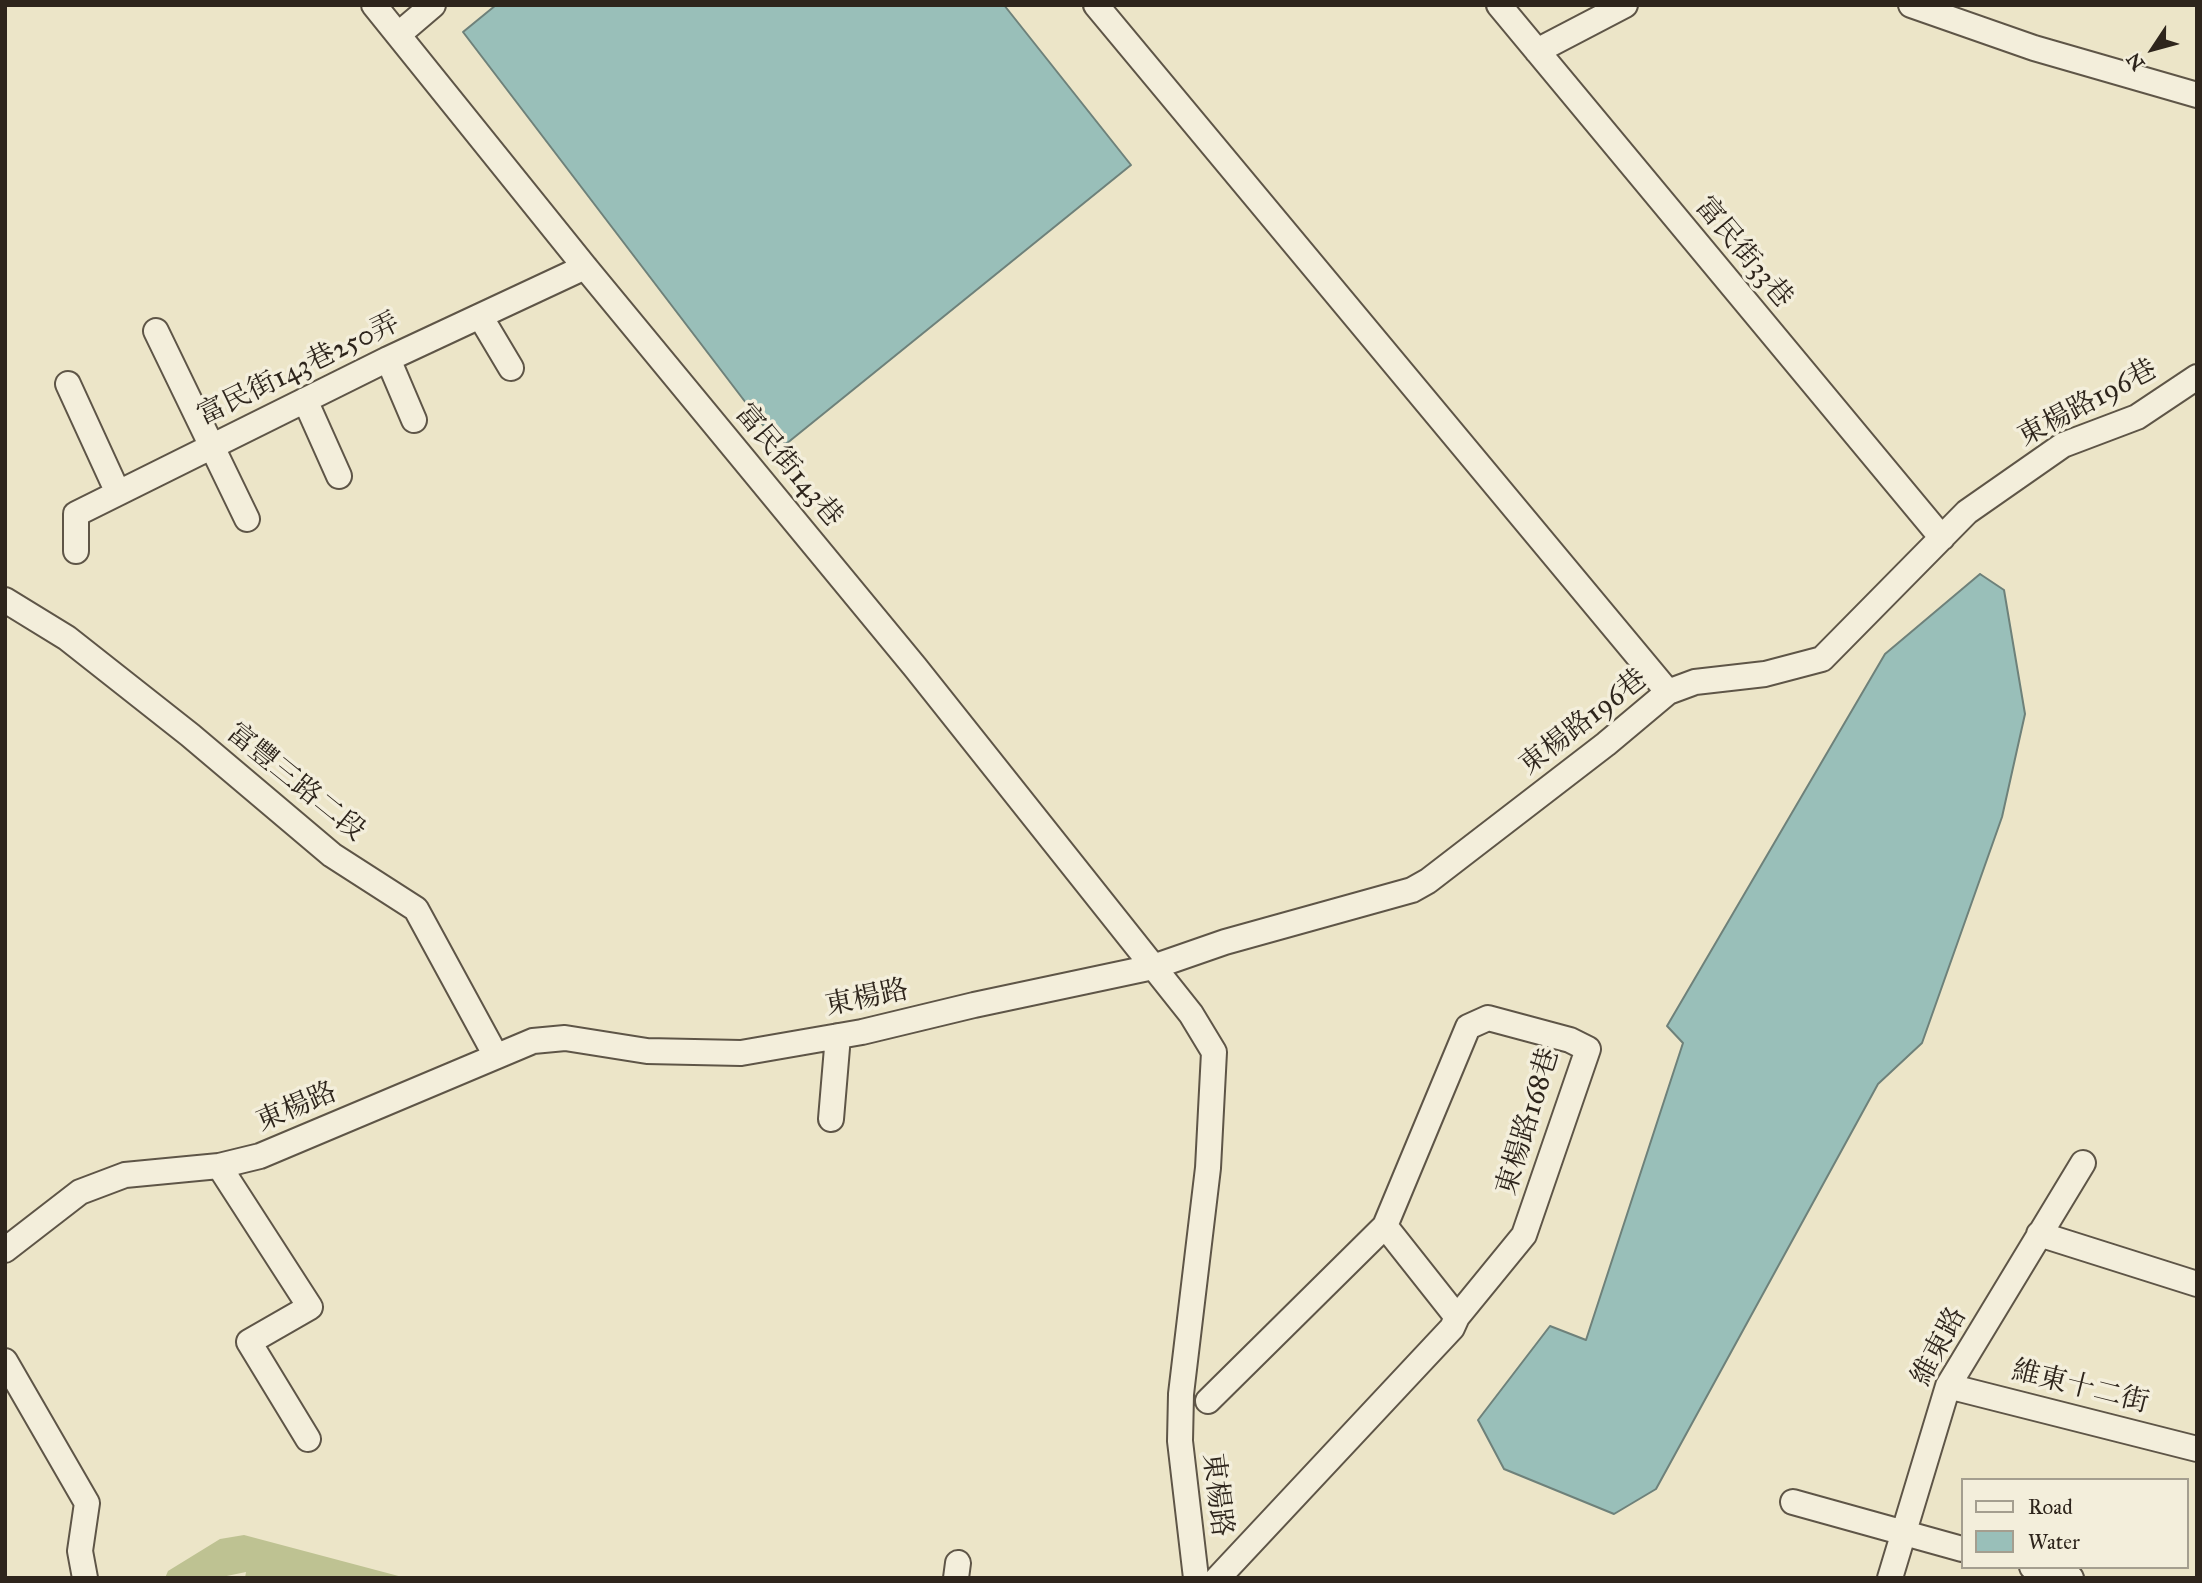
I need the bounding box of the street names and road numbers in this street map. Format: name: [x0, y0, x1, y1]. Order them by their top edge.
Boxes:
street label: 富民街33巷: [1687, 191, 1799, 315]
street label: 富民街143巷250弄: [192, 307, 406, 433]
street label: 東楊路196巷: [2013, 353, 2163, 455]
street label: 富民街143巷: [727, 398, 849, 534]
street label: 東楊路196巷: [1514, 663, 1654, 783]
street label: 富豐三路二段: [219, 717, 371, 849]
street label: 東楊路: [822, 974, 912, 1024]
street label: 東楊路168巷: [1491, 1044, 1567, 1200]
street label: 東楊路: [252, 1076, 342, 1140]
street label: 維東路: [1905, 1302, 1975, 1392]
street label: 維東十二街: [2008, 1355, 2152, 1421]
street label: 東楊路: [1194, 1451, 1238, 1539]

